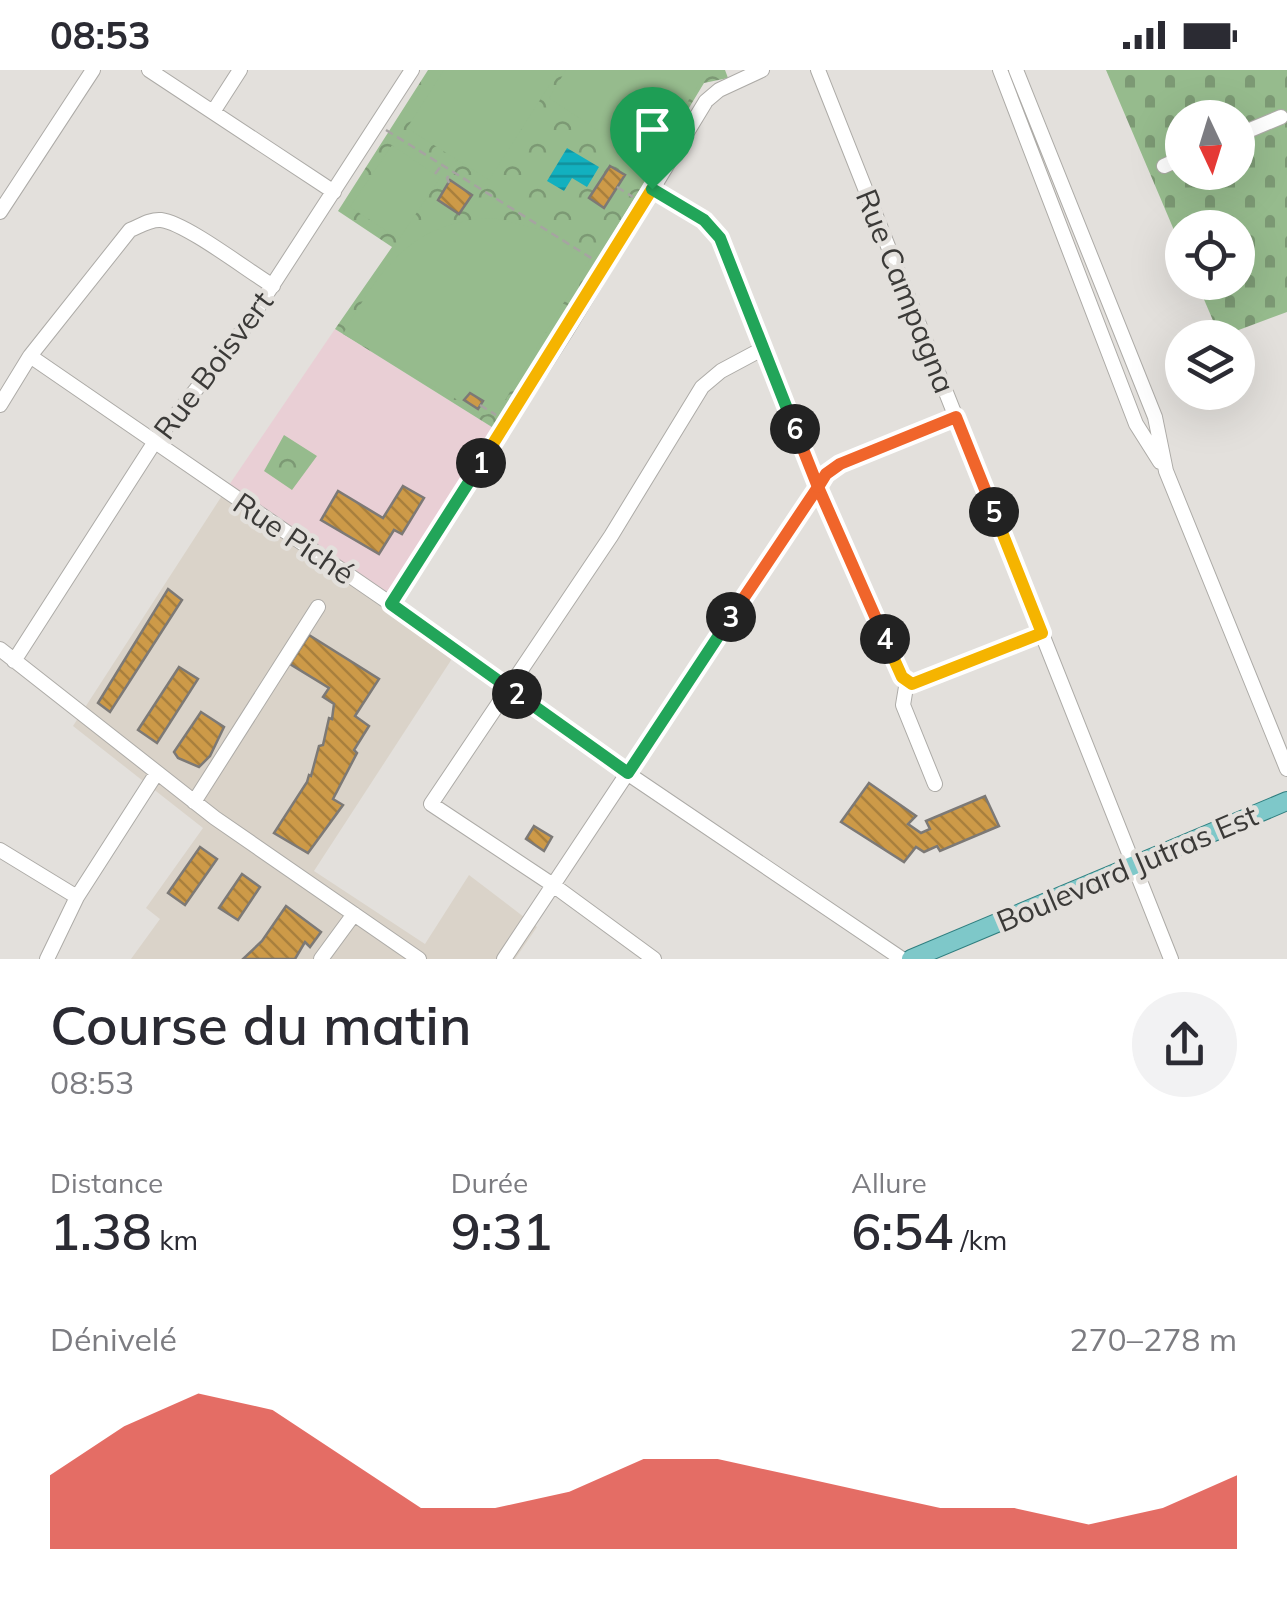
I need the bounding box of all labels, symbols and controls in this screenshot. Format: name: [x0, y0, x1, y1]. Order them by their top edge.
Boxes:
text: 08:53: [50, 11, 151, 59]
pin: [610, 87, 695, 190]
north arrow: [1165, 100, 1255, 190]
map controls: [1165, 100, 1255, 410]
icon: arrive: [625, 102, 680, 157]
street label: Rue Campagna: [848, 184, 964, 398]
button: locate: [1165, 210, 1255, 300]
street label: Rue Boisvert: [145, 283, 281, 447]
button: layers: [1165, 320, 1255, 410]
pin: 6: [770, 404, 820, 454]
text: 6: [787, 411, 803, 446]
pin: 1: [456, 438, 506, 488]
text: 1: [473, 445, 489, 480]
street label: Rue Piché: [226, 484, 362, 592]
pin: 5: [969, 487, 1019, 537]
text: 5: [986, 494, 1002, 529]
pin: 3: [706, 592, 756, 642]
text: 3: [723, 599, 739, 634]
pin: 4: [860, 614, 910, 664]
text: 4: [877, 621, 893, 656]
pin: 2: [492, 669, 542, 719]
text: 2: [509, 676, 525, 711]
street label: Boulevard Jutras Est: [991, 796, 1263, 940]
text: Course du matin: [50, 990, 472, 1059]
button: share: [1132, 992, 1237, 1097]
text: 08:53: [50, 1062, 134, 1102]
text: Distance: [50, 1165, 163, 1200]
text: Durée: [451, 1165, 528, 1200]
text: Allure: [851, 1165, 927, 1200]
text: 1.38: [50, 1200, 152, 1263]
text: 9:31: [451, 1200, 553, 1263]
text: 6:54: [851, 1200, 953, 1263]
text: km: [152, 1222, 198, 1257]
text: /km: [953, 1222, 1007, 1257]
text: Dénivelé: [50, 1319, 177, 1359]
text: 270–278 m: [1069, 1319, 1237, 1359]

